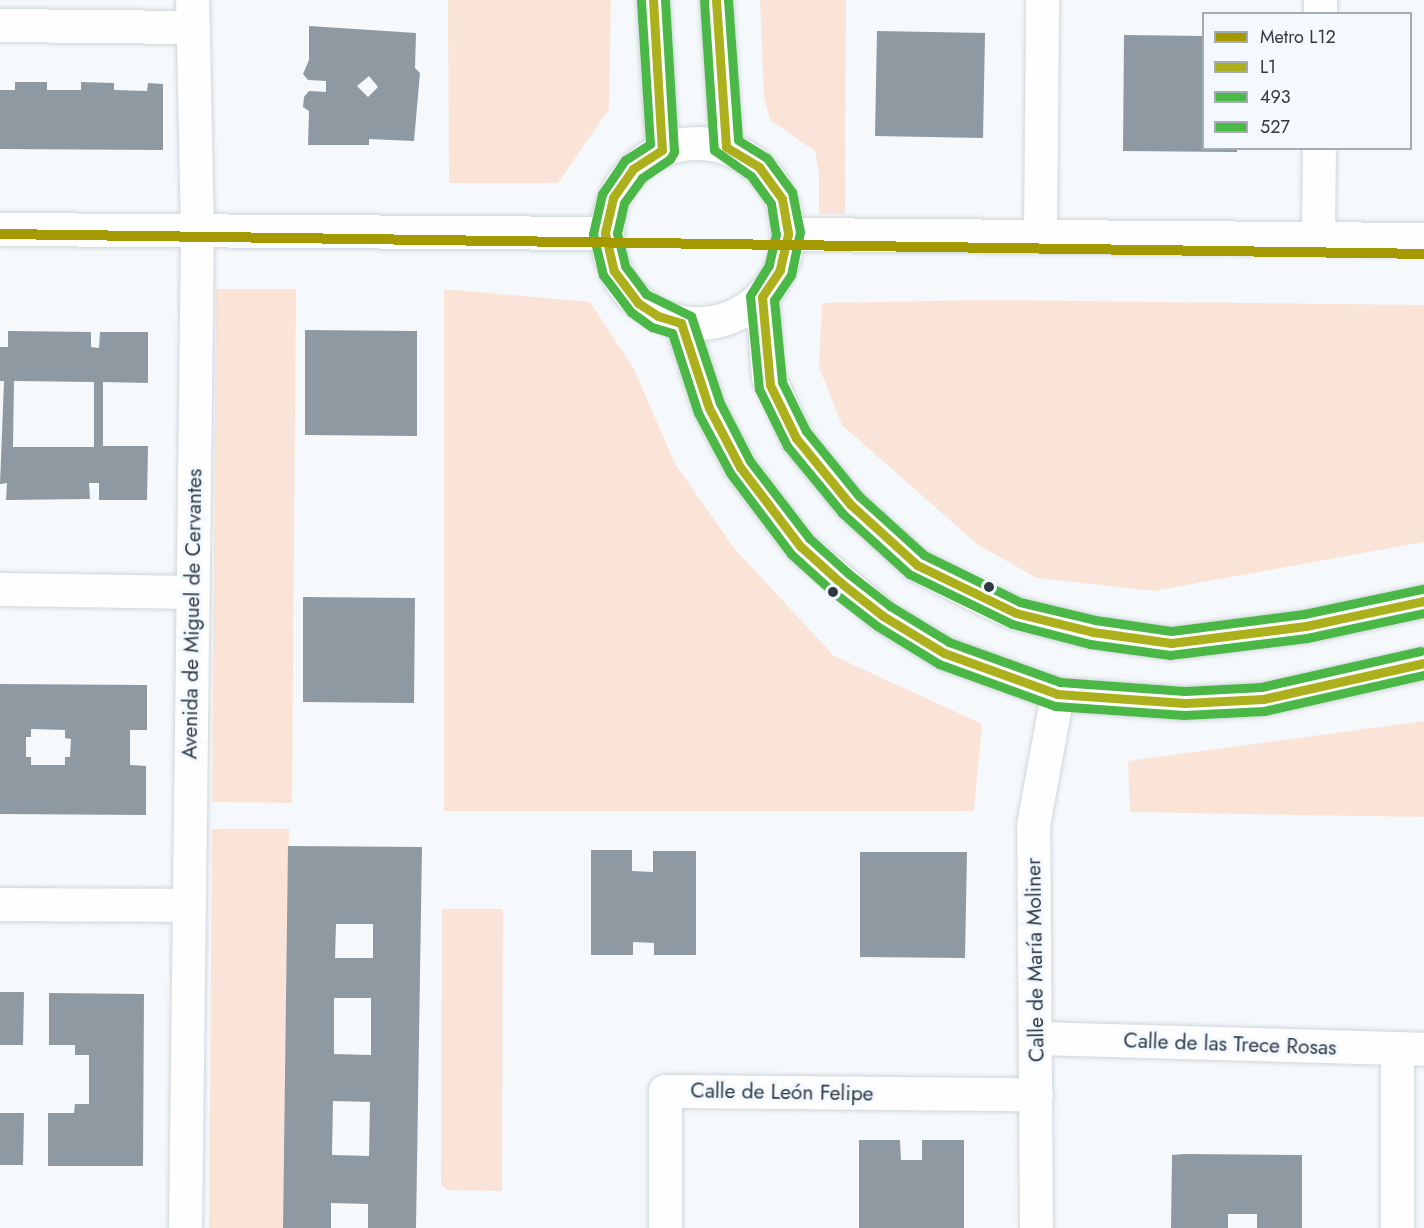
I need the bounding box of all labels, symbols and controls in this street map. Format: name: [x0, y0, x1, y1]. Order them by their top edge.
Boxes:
legend: [1202, 12, 1412, 150]
text: Metro L12: [1260, 24, 1336, 50]
text: L1: [1260, 54, 1276, 80]
text: 493: [1260, 84, 1291, 110]
text: 527: [1260, 114, 1290, 140]
street label: Avenida de Miguel de Cervantes: [177, 468, 207, 760]
unlabelled marker: [983, 581, 995, 593]
unlabelled marker: [827, 586, 839, 598]
street label: Calle de María Moliner: [1021, 858, 1049, 1062]
street label: Calle de las Trece Rosas: [1123, 1028, 1337, 1060]
street label: Calle de León Felipe: [690, 1078, 874, 1106]

